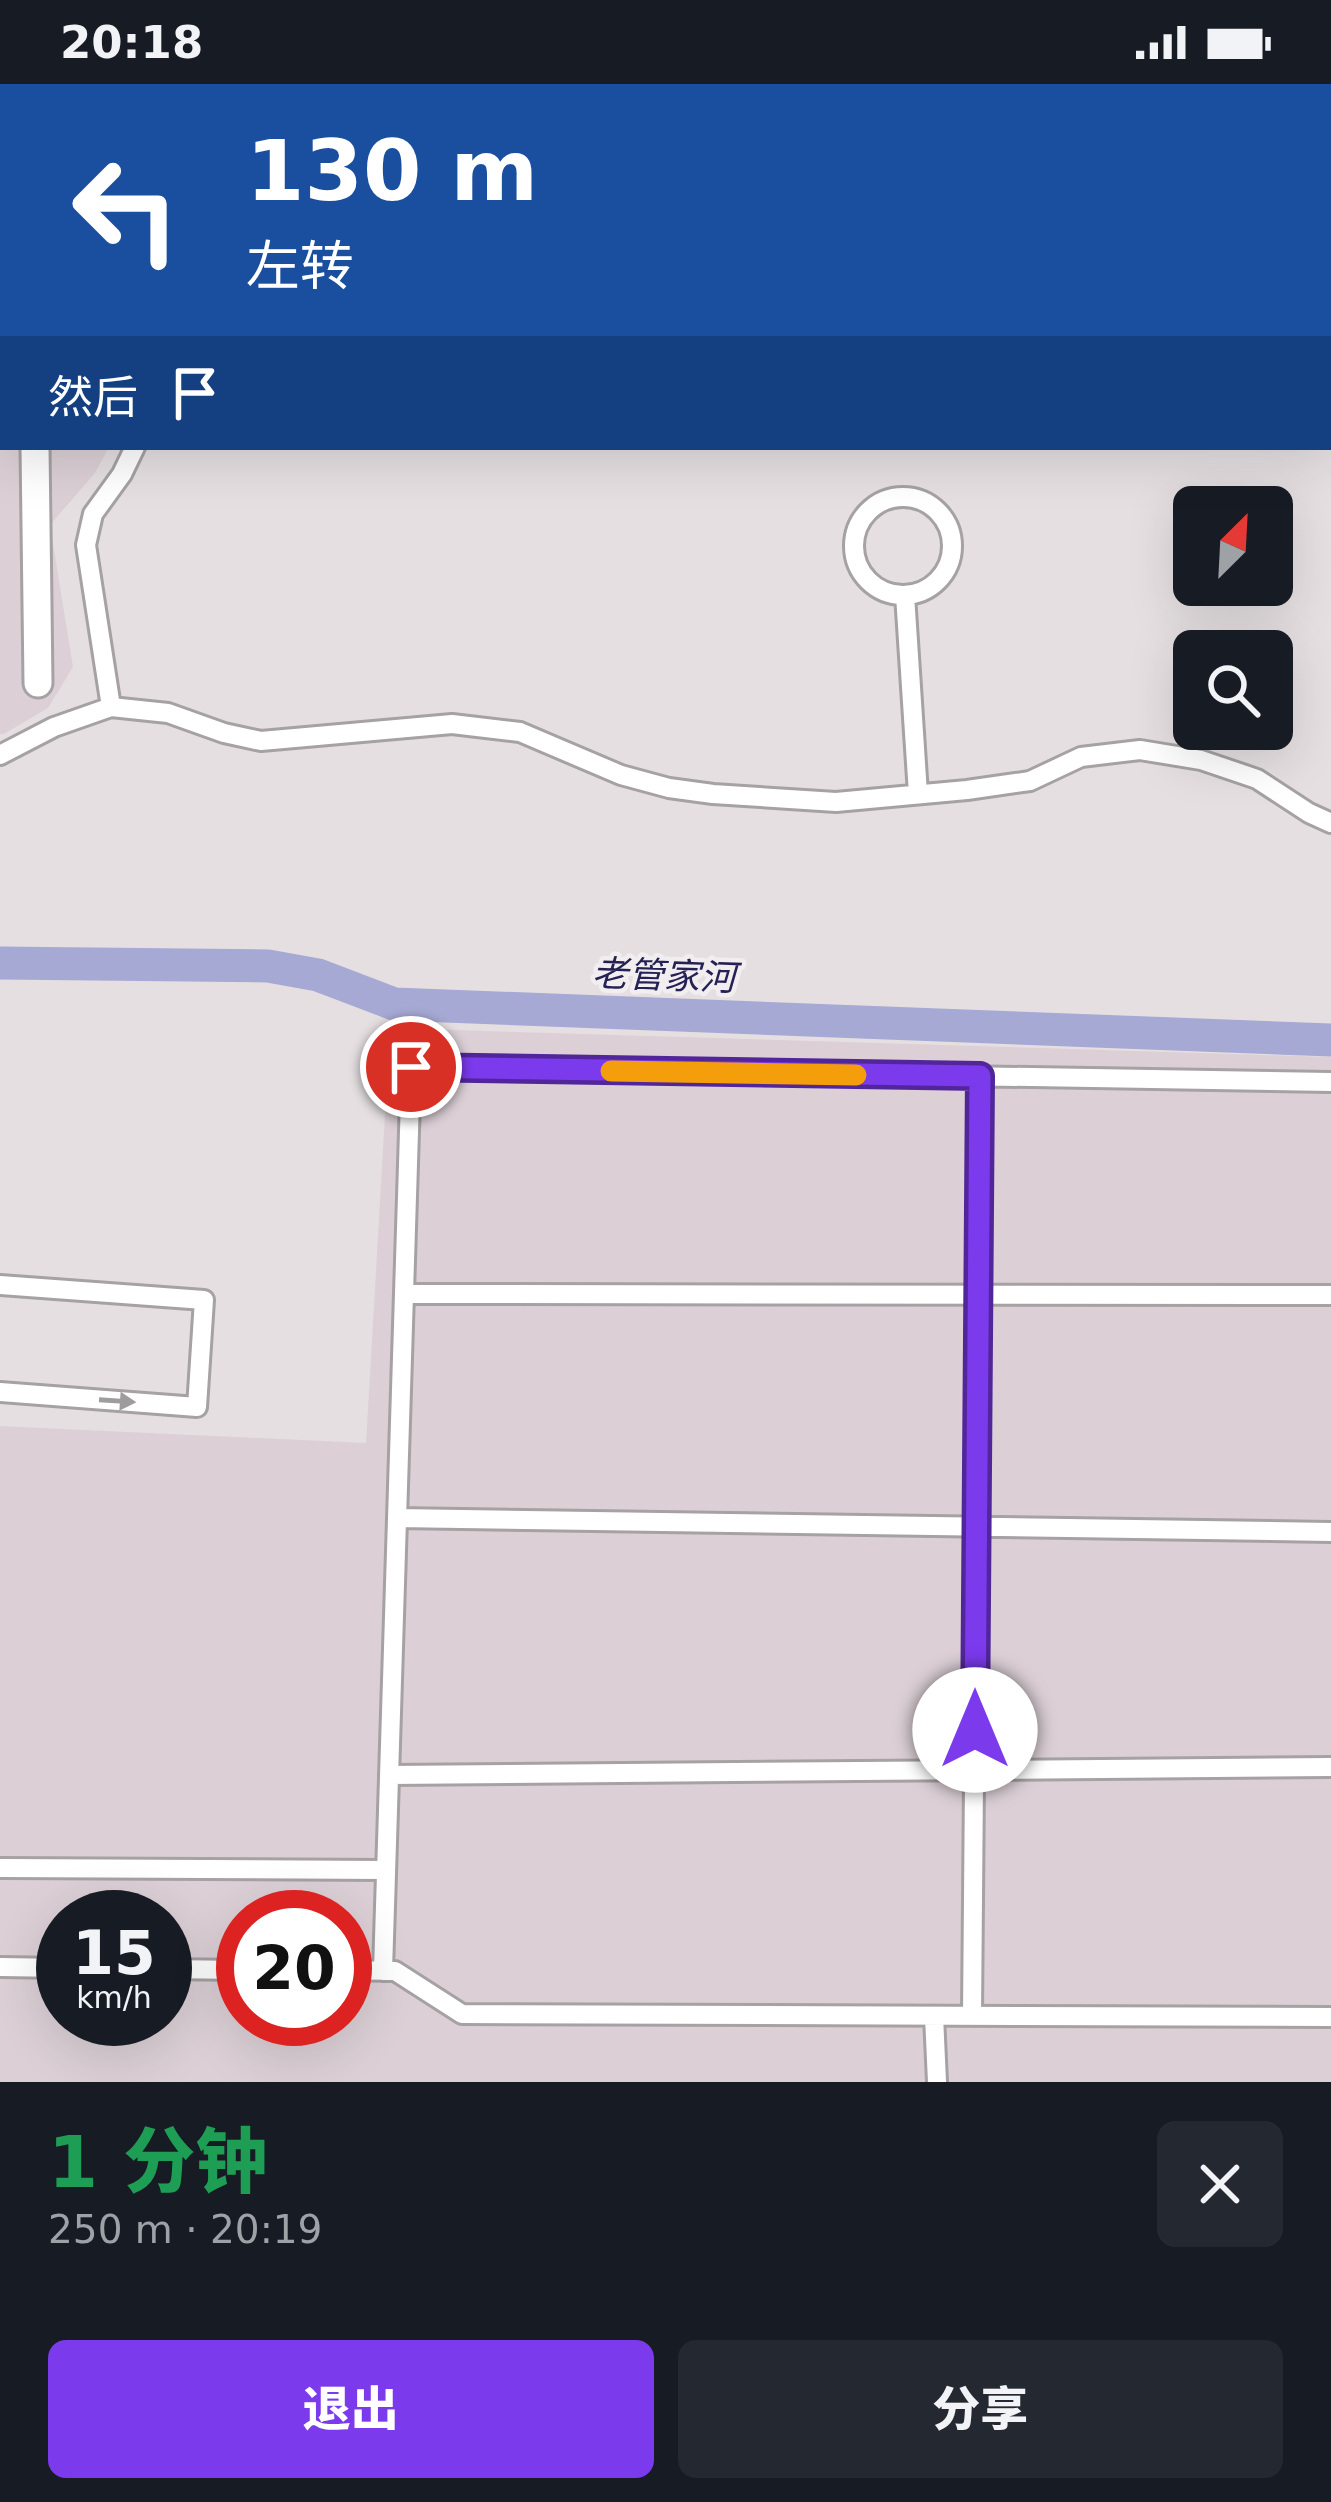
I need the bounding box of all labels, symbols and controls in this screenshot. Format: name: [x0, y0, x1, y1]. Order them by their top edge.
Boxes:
text: 20:18: [60, 16, 203, 69]
text: 130 m: [246, 122, 538, 220]
icon: left: [48, 132, 204, 288]
text: 左转: [246, 235, 354, 298]
icon: arrive: [162, 360, 228, 426]
text: 然后: [48, 371, 138, 424]
north arrow: [1173, 486, 1293, 606]
map controls: [1173, 486, 1293, 750]
button: search: [1173, 630, 1293, 750]
water label: 老管家河: [591, 952, 743, 999]
pin: [360, 1016, 462, 1118]
icon: arrive: [378, 1034, 444, 1100]
one-way arrow: [99, 1391, 136, 1410]
position arrow: [912, 1667, 1038, 1793]
speed limit sign: 20: [216, 1890, 372, 2046]
text: 15: [72, 1918, 156, 1988]
text: km/h: [76, 1980, 152, 2015]
text: 1 分钟: [48, 2120, 267, 2204]
button: close: [1157, 2121, 1283, 2247]
text: 250 m · 20:19: [48, 2207, 322, 2252]
button: 退出: [48, 2340, 654, 2478]
button: 分享: [678, 2340, 1283, 2478]

